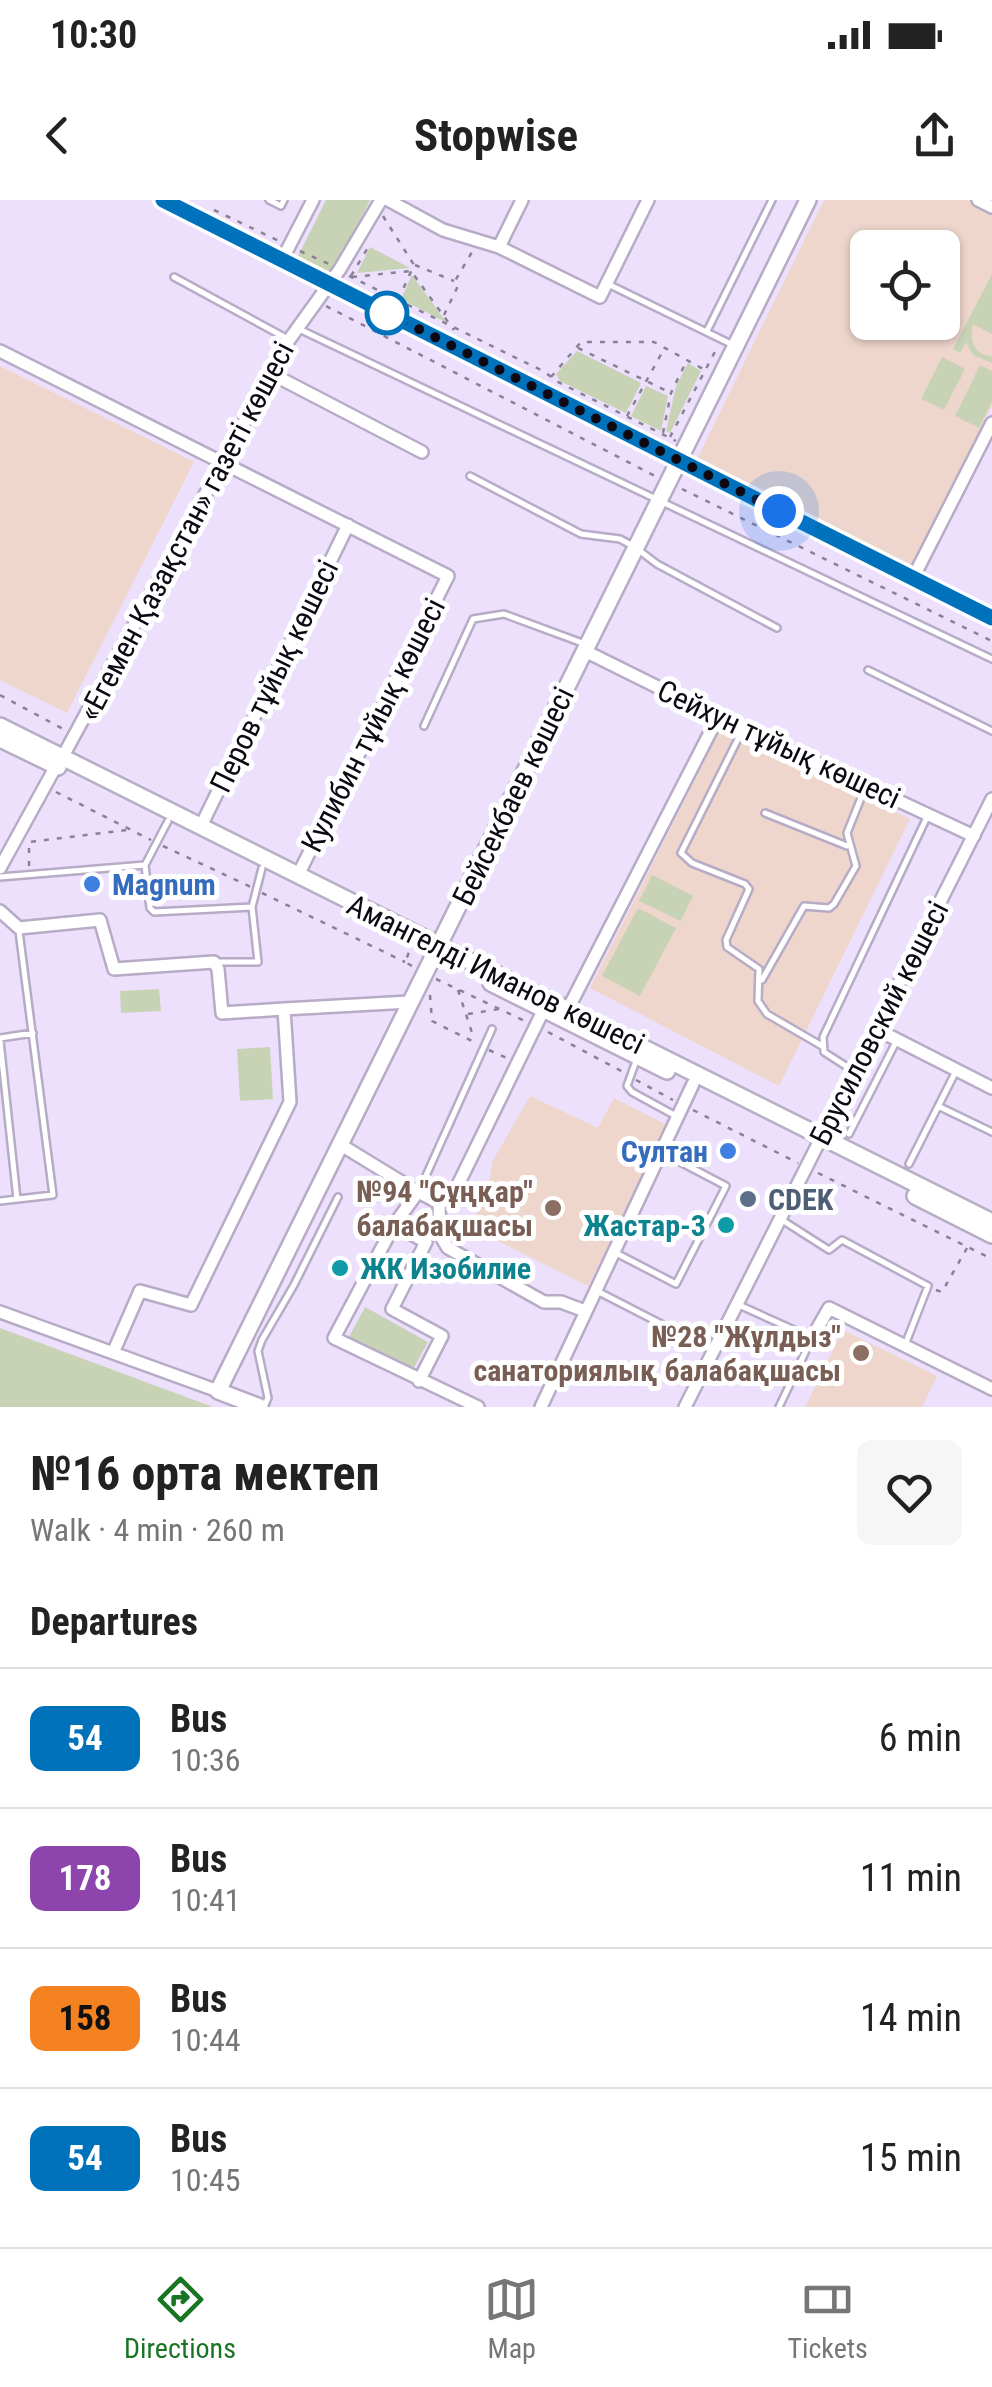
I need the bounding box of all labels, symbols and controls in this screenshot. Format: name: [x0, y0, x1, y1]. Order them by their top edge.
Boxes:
text: 10:30: [50, 13, 137, 57]
icon: back: [30, 108, 85, 163]
icon: share: [907, 108, 962, 163]
text: Stopwise: [414, 109, 578, 162]
map controls: [850, 230, 960, 340]
button: locate: [850, 230, 960, 340]
unlabelled marker: [366, 292, 408, 334]
street label: «Егемен Қазақстан» газеті көшесі: [71, 336, 301, 726]
your location: [754, 486, 804, 536]
street label: Перов тұйық көшесі: [203, 554, 345, 798]
street label: Кулибин тұйық көшесі: [294, 592, 452, 858]
street label: Сейхун тұйық көшесі: [652, 672, 906, 816]
street label: Бейсекбаев көшесі: [445, 681, 581, 911]
place label: Magnum: [112, 867, 216, 902]
marker: Magnum: [81, 873, 103, 895]
street label: Амангелді Иманов көшесі: [342, 887, 650, 1061]
street label: Брусиловский көшесі: [802, 895, 956, 1151]
place label: Султан: [621, 1134, 708, 1169]
marker: Султан: [717, 1140, 739, 1162]
place label: №94 "Сұңқар" балабақшасы: [356, 1174, 533, 1243]
place label: CDEK: [768, 1182, 834, 1217]
marker: CDEK: [737, 1188, 759, 1210]
marker: №94 "Сұңқар" балабақшасы: [542, 1197, 564, 1219]
place label: Жастар-3: [583, 1208, 706, 1243]
marker: Жастар-3: [715, 1214, 737, 1236]
place label: ЖК Изобилие: [360, 1251, 531, 1286]
marker: ЖК Изобилие: [329, 1257, 351, 1279]
place label: №28 "Жұлдыз" санаториялық балабақшасы: [473, 1319, 841, 1388]
marker: №28 "Жұлдыз" санаториялық балабақшасы: [850, 1342, 872, 1364]
button: heart: [857, 1440, 962, 1545]
text: №16 орта мектеп: [30, 1445, 379, 1502]
text: Walk · 4 min · 260 m: [30, 1511, 285, 1549]
text: Departures: [30, 1600, 198, 1644]
text: Bus: [170, 1697, 227, 1741]
text: 6 min: [879, 1716, 962, 1760]
text: 54: [67, 1718, 103, 1759]
text: 10:36: [170, 1741, 241, 1779]
text: Bus: [170, 1837, 227, 1881]
text: 11 min: [860, 1856, 962, 1900]
text: 178: [58, 1858, 112, 1899]
text: 10:41: [170, 1881, 241, 1919]
text: Bus: [170, 1977, 227, 2021]
text: 14 min: [860, 1996, 962, 2040]
text: 158: [58, 1998, 112, 2039]
text: 10:44: [170, 2021, 241, 2059]
text: Bus: [170, 2117, 227, 2161]
text: 15 min: [860, 2136, 962, 2180]
text: 54: [67, 2138, 103, 2179]
text: 10:45: [170, 2161, 241, 2199]
tab: Directions: [124, 2272, 236, 2365]
tab: Map: [484, 2272, 539, 2365]
tab: Tickets: [787, 2272, 868, 2365]

